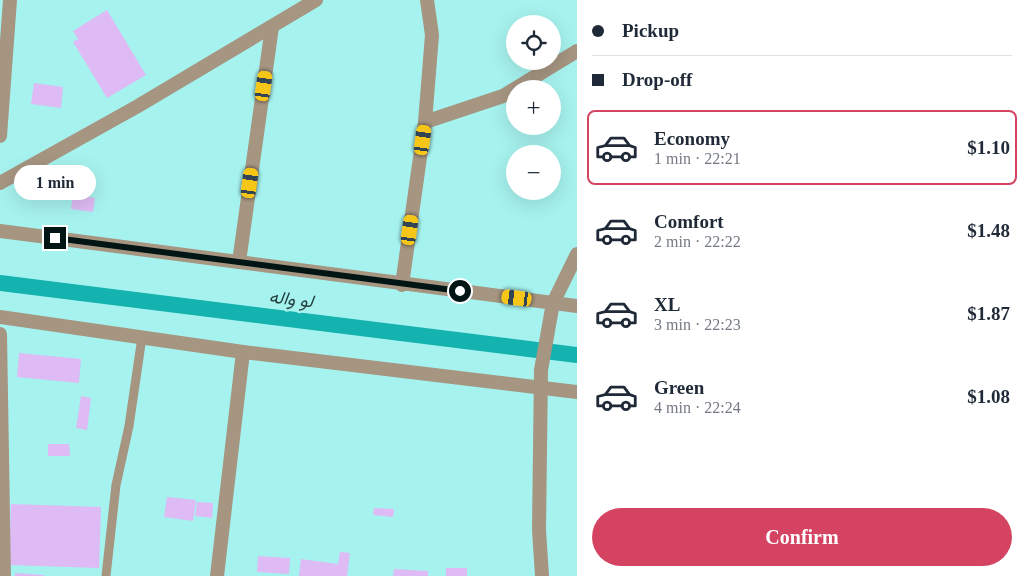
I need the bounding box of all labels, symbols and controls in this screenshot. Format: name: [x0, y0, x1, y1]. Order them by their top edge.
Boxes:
map controls: [506, 15, 561, 200]
button: locate: [506, 15, 561, 70]
text: Pickup: [622, 20, 679, 41]
text: Drop-off: [622, 69, 692, 90]
car: [254, 70, 273, 102]
button: +: [506, 80, 561, 135]
car: [413, 124, 432, 156]
icon: car: [594, 125, 639, 170]
text: Economy: [654, 128, 730, 149]
text: $1.10: [967, 137, 1010, 158]
button: −: [506, 145, 561, 200]
text: 1 min · 22:21: [654, 150, 741, 167]
callout: 1 min: [14, 166, 96, 200]
car: [240, 167, 259, 199]
text: 1 min: [36, 174, 74, 191]
icon: car: [594, 208, 639, 253]
text: Comfort: [654, 211, 724, 232]
car: [400, 214, 419, 246]
text: $1.48: [967, 220, 1010, 241]
route end: [44, 227, 66, 249]
text: 2 min · 22:22: [654, 233, 741, 250]
route start: [449, 280, 471, 302]
water label: لو واله: [268, 286, 316, 313]
car: [501, 289, 532, 307]
icon: car: [594, 291, 639, 336]
text: XL: [654, 294, 680, 315]
text: $1.87: [967, 303, 1010, 324]
text: 3 min · 22:23: [654, 316, 741, 333]
icon: car: [594, 374, 639, 419]
text: Green: [654, 377, 704, 398]
text: $1.08: [967, 386, 1010, 407]
text: 4 min · 22:24: [654, 399, 741, 416]
button: Confirm: [592, 508, 1012, 566]

